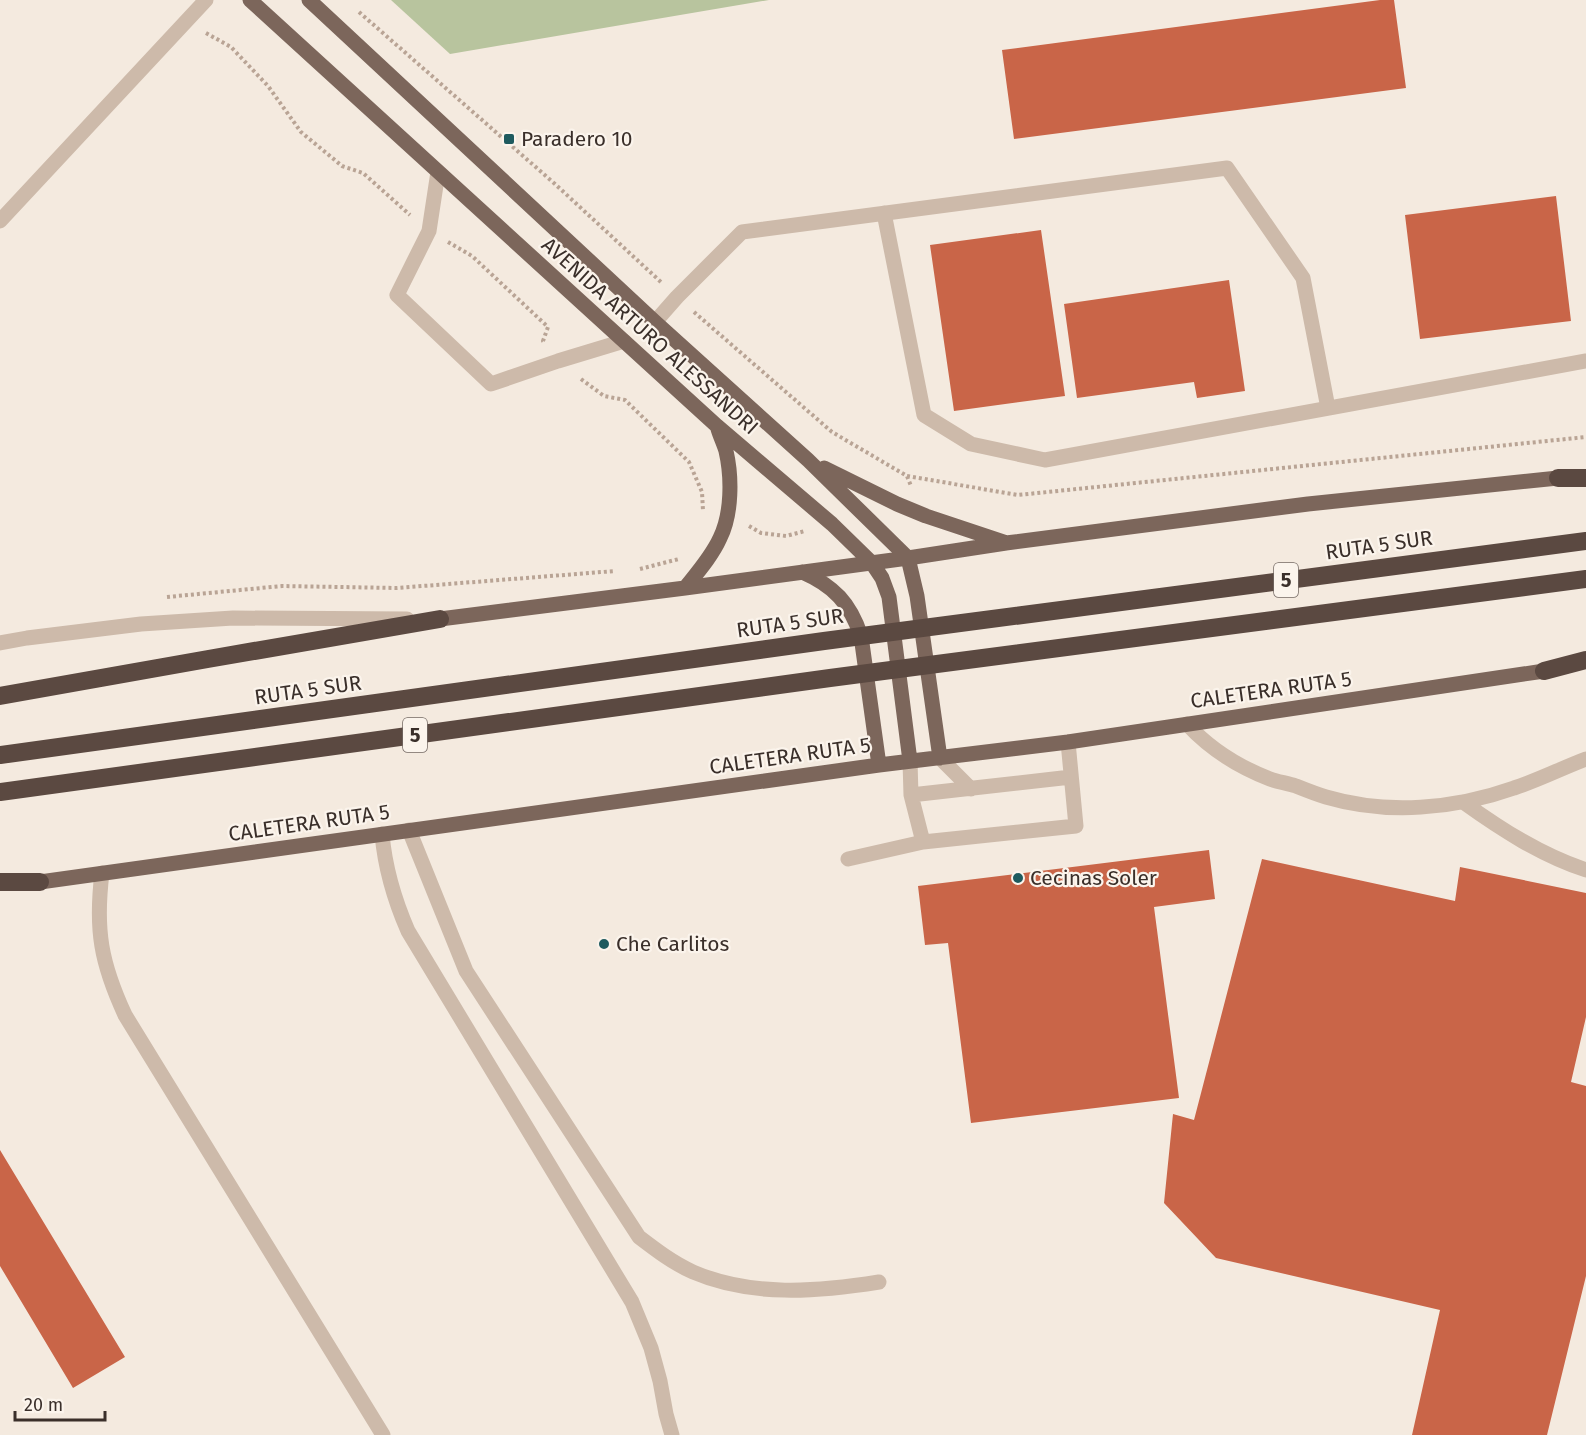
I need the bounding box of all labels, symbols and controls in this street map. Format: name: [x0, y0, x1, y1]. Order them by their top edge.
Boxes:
place label: Paradero 10: [521, 126, 632, 152]
marker: Paradero 10: [502, 132, 516, 146]
street label: AVENIDA ARTURO ALESSANDRI: [536, 232, 764, 440]
street label: RUTA 5 SUR: [1324, 525, 1435, 565]
road number: 5: [1274, 563, 1298, 597]
street label: RUTA 5 SUR: [735, 603, 846, 643]
street label: CALETERA RUTA 5: [1189, 666, 1353, 714]
street label: RUTA 5 SUR: [253, 670, 364, 710]
road number: 5: [403, 718, 427, 752]
street label: CALETERA RUTA 5: [708, 732, 872, 780]
street label: CALETERA RUTA 5: [227, 799, 391, 847]
place label: Cecinas Soler: [1030, 865, 1157, 891]
marker: Cecinas Soler: [1011, 871, 1025, 885]
place label: Che Carlitos: [616, 931, 730, 957]
marker: Che Carlitos: [597, 937, 611, 951]
scale bar: [15, 1384, 105, 1422]
text: 20 m: [24, 1394, 63, 1416]

